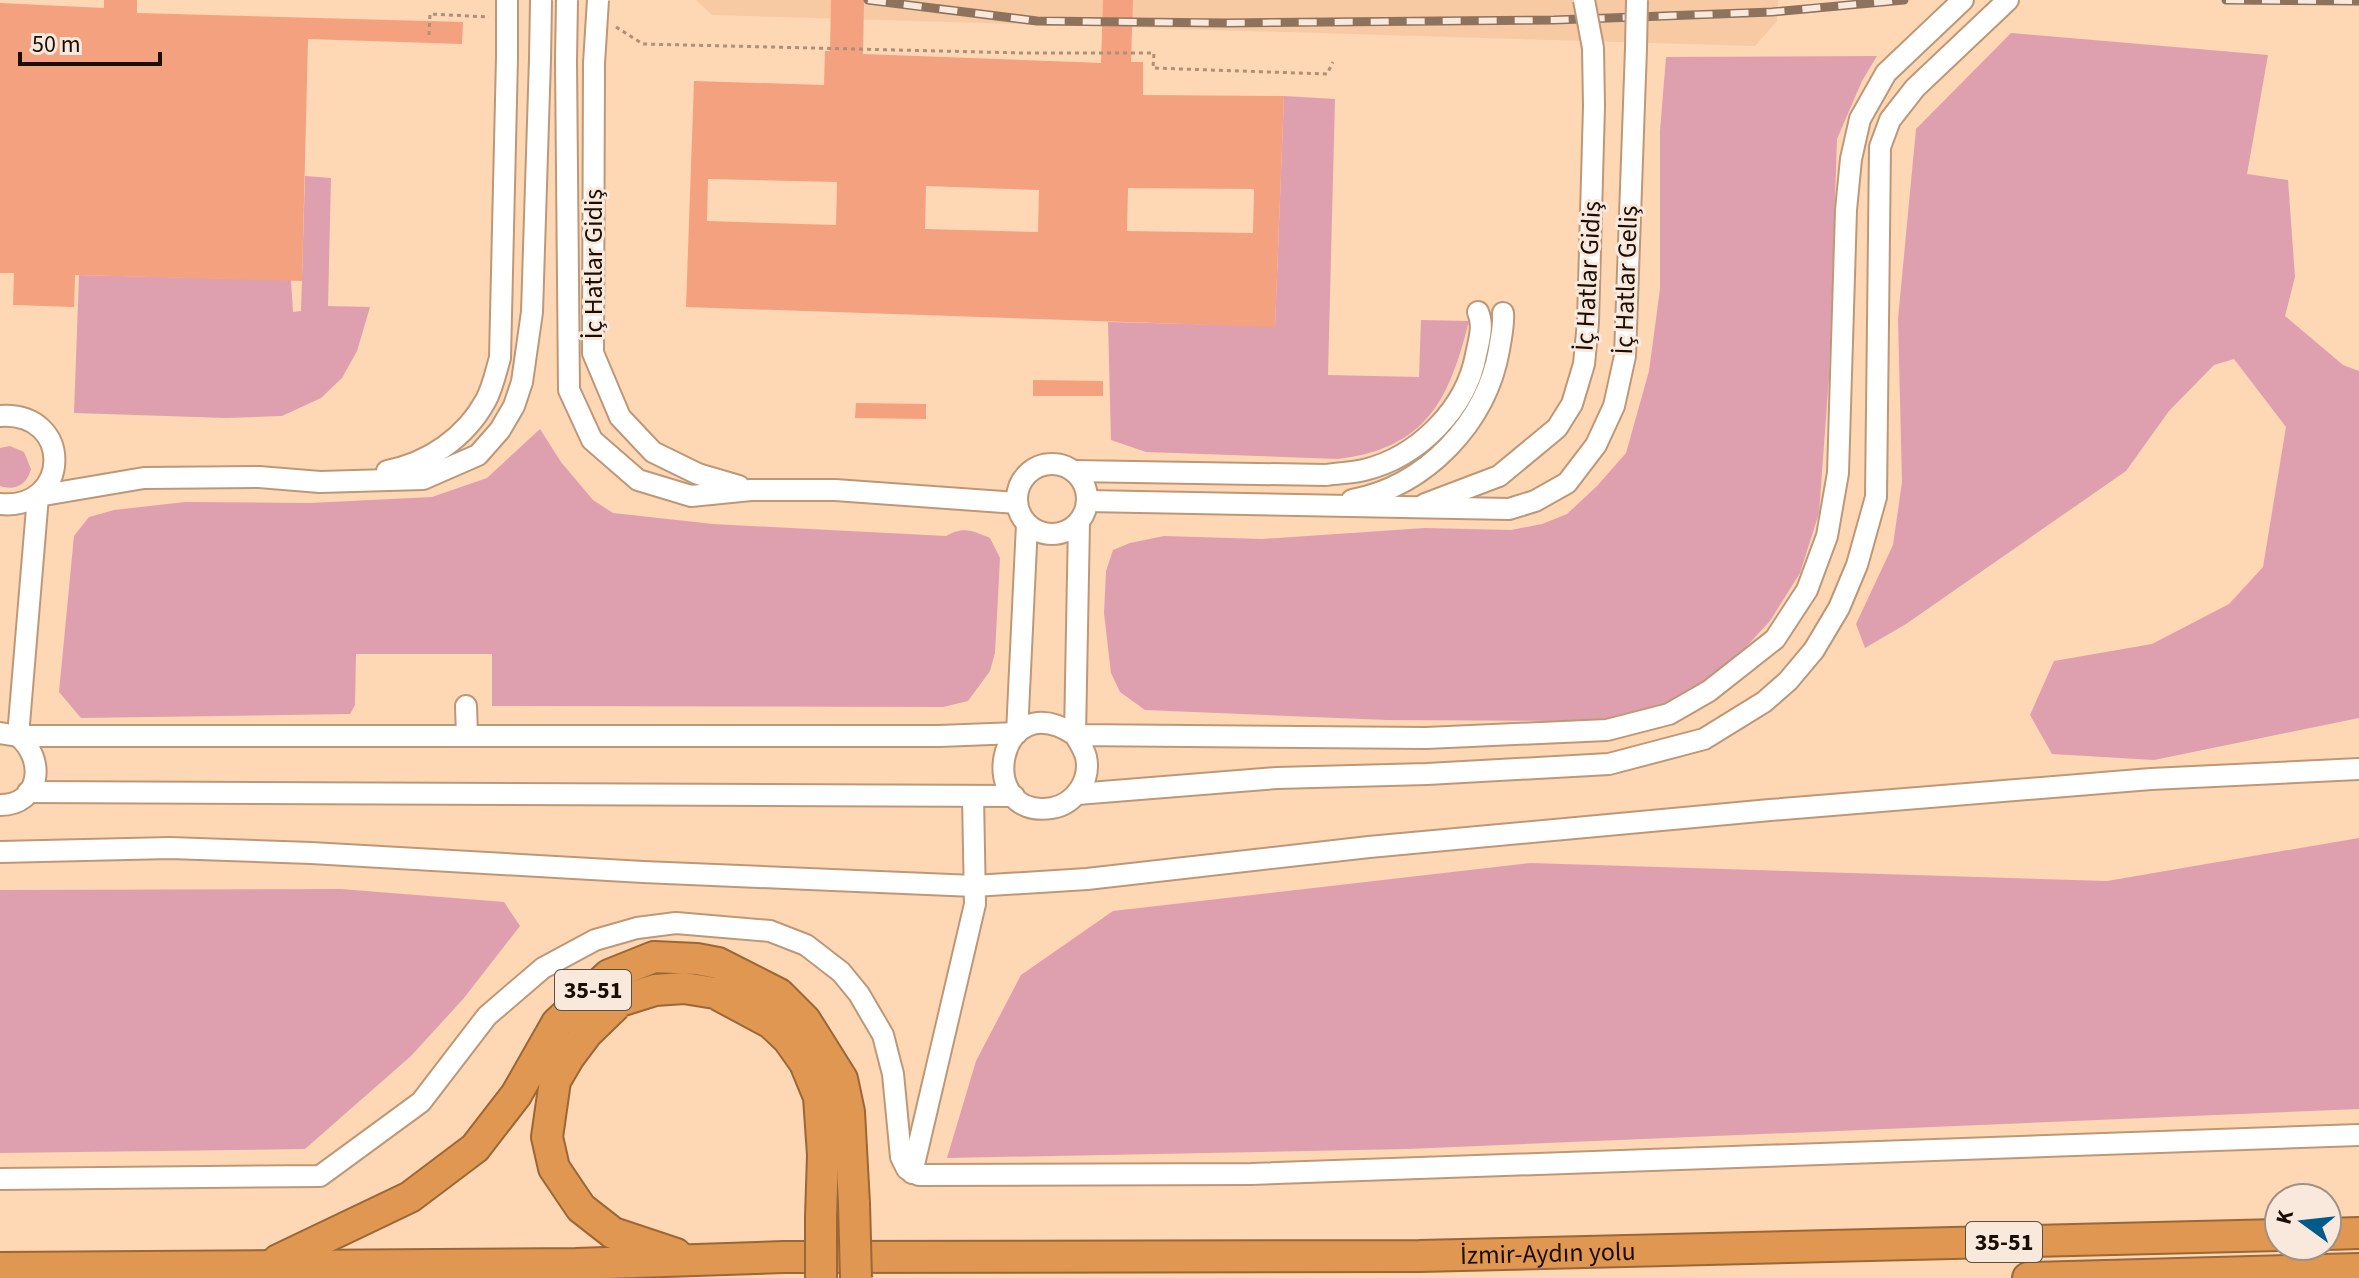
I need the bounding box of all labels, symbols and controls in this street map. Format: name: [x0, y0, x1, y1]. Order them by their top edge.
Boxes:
scale bar: [20, 16, 160, 66]
text: 50 m: [32, 27, 81, 62]
street label: İç Hatlar Gidiş: [575, 189, 612, 339]
street label: İç Hatlar Gidiş: [1566, 200, 1610, 352]
street label: İç Hatlar Geliş: [1605, 205, 1647, 355]
road number: 35-51: [555, 970, 631, 1010]
north arrow: [2263, 1182, 2343, 1262]
text: K: [2267, 1206, 2302, 1228]
road number: 35-51: [1966, 1222, 2042, 1262]
street label: İzmir-Aydın yolu: [1460, 1232, 1636, 1273]

